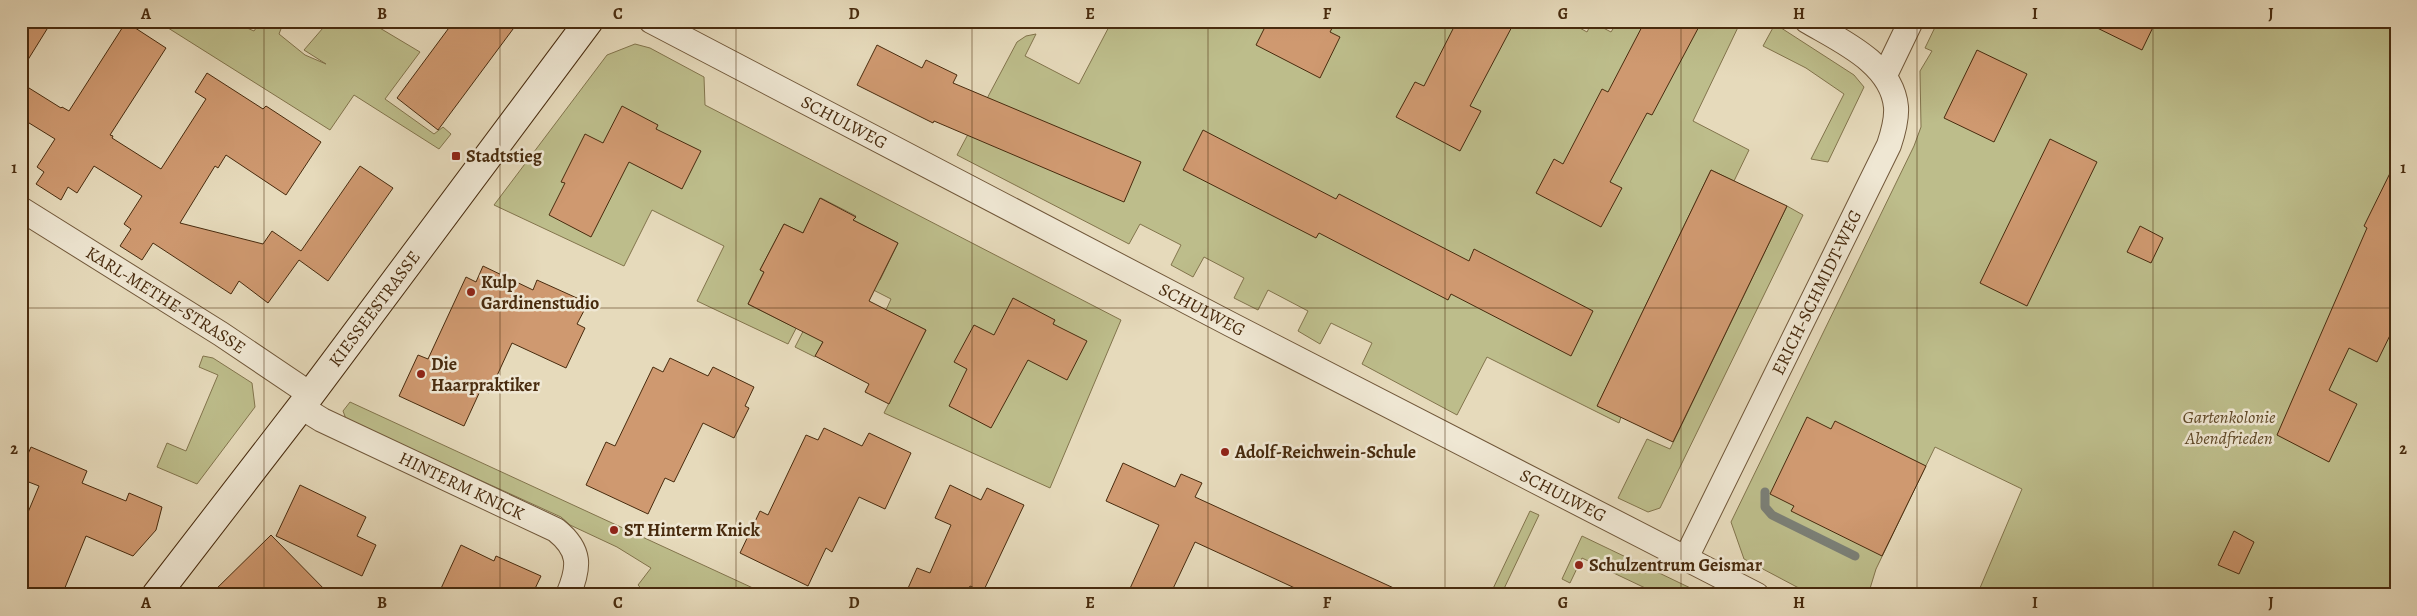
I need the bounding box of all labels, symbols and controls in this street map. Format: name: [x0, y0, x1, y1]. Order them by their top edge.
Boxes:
text: A: [140, 3, 152, 25]
text: B: [377, 3, 387, 25]
text: C: [613, 3, 623, 25]
text: D: [848, 3, 860, 25]
text: E: [1085, 3, 1095, 25]
text: F: [1323, 3, 1332, 25]
text: G: [1558, 3, 1568, 25]
text: H: [1793, 3, 1805, 25]
text: I: [2032, 3, 2038, 25]
text: J: [2268, 3, 2274, 25]
street label: SCHULWEG: [797, 90, 891, 155]
place label: Stadtstieg: [466, 144, 543, 168]
marker: Stadtstieg: [450, 150, 462, 162]
text: 1: [11, 157, 17, 179]
text: 1: [2400, 157, 2406, 179]
street label: ERICH-SCHMIDT-WEG: [1766, 206, 1867, 379]
street label: KARL-METHE-STRASSE: [81, 240, 251, 359]
street label: KIESSEESTRASSE: [323, 246, 426, 372]
place label: Kulp Gardinenstudio: [481, 270, 599, 315]
street label: SCHULWEG: [1155, 277, 1249, 342]
marker: Kulp Gardinenstudio: [465, 286, 477, 298]
place label: Die Haarpraktiker: [431, 352, 540, 397]
marker: Die Haarpraktiker: [415, 368, 427, 380]
park label: Gartenkolonie Abendfrieden: [2183, 405, 2276, 450]
text: 2: [10, 438, 18, 460]
text: 2: [2399, 438, 2407, 460]
place label: Adolf-Reichwein-Schule: [1234, 440, 1416, 464]
street label: HINTERM KNICK: [395, 446, 529, 526]
marker: Adolf-Reichwein-Schule: [1219, 446, 1231, 458]
street label: SCHULWEG: [1516, 463, 1610, 527]
place label: ST Hinterm Knick: [624, 518, 760, 542]
marker: ST Hinterm Knick: [608, 524, 620, 536]
place label: Schulzentrum Geismar: [1589, 553, 1763, 577]
marker: Schulzentrum Geismar: [1573, 559, 1585, 571]
text: A: [140, 592, 152, 614]
text: B: [377, 592, 387, 614]
text: C: [613, 592, 623, 614]
text: D: [848, 592, 860, 614]
text: E: [1085, 592, 1095, 614]
text: F: [1323, 592, 1332, 614]
text: G: [1558, 592, 1568, 614]
text: H: [1793, 592, 1805, 614]
text: I: [2032, 592, 2038, 614]
text: J: [2268, 592, 2274, 614]

